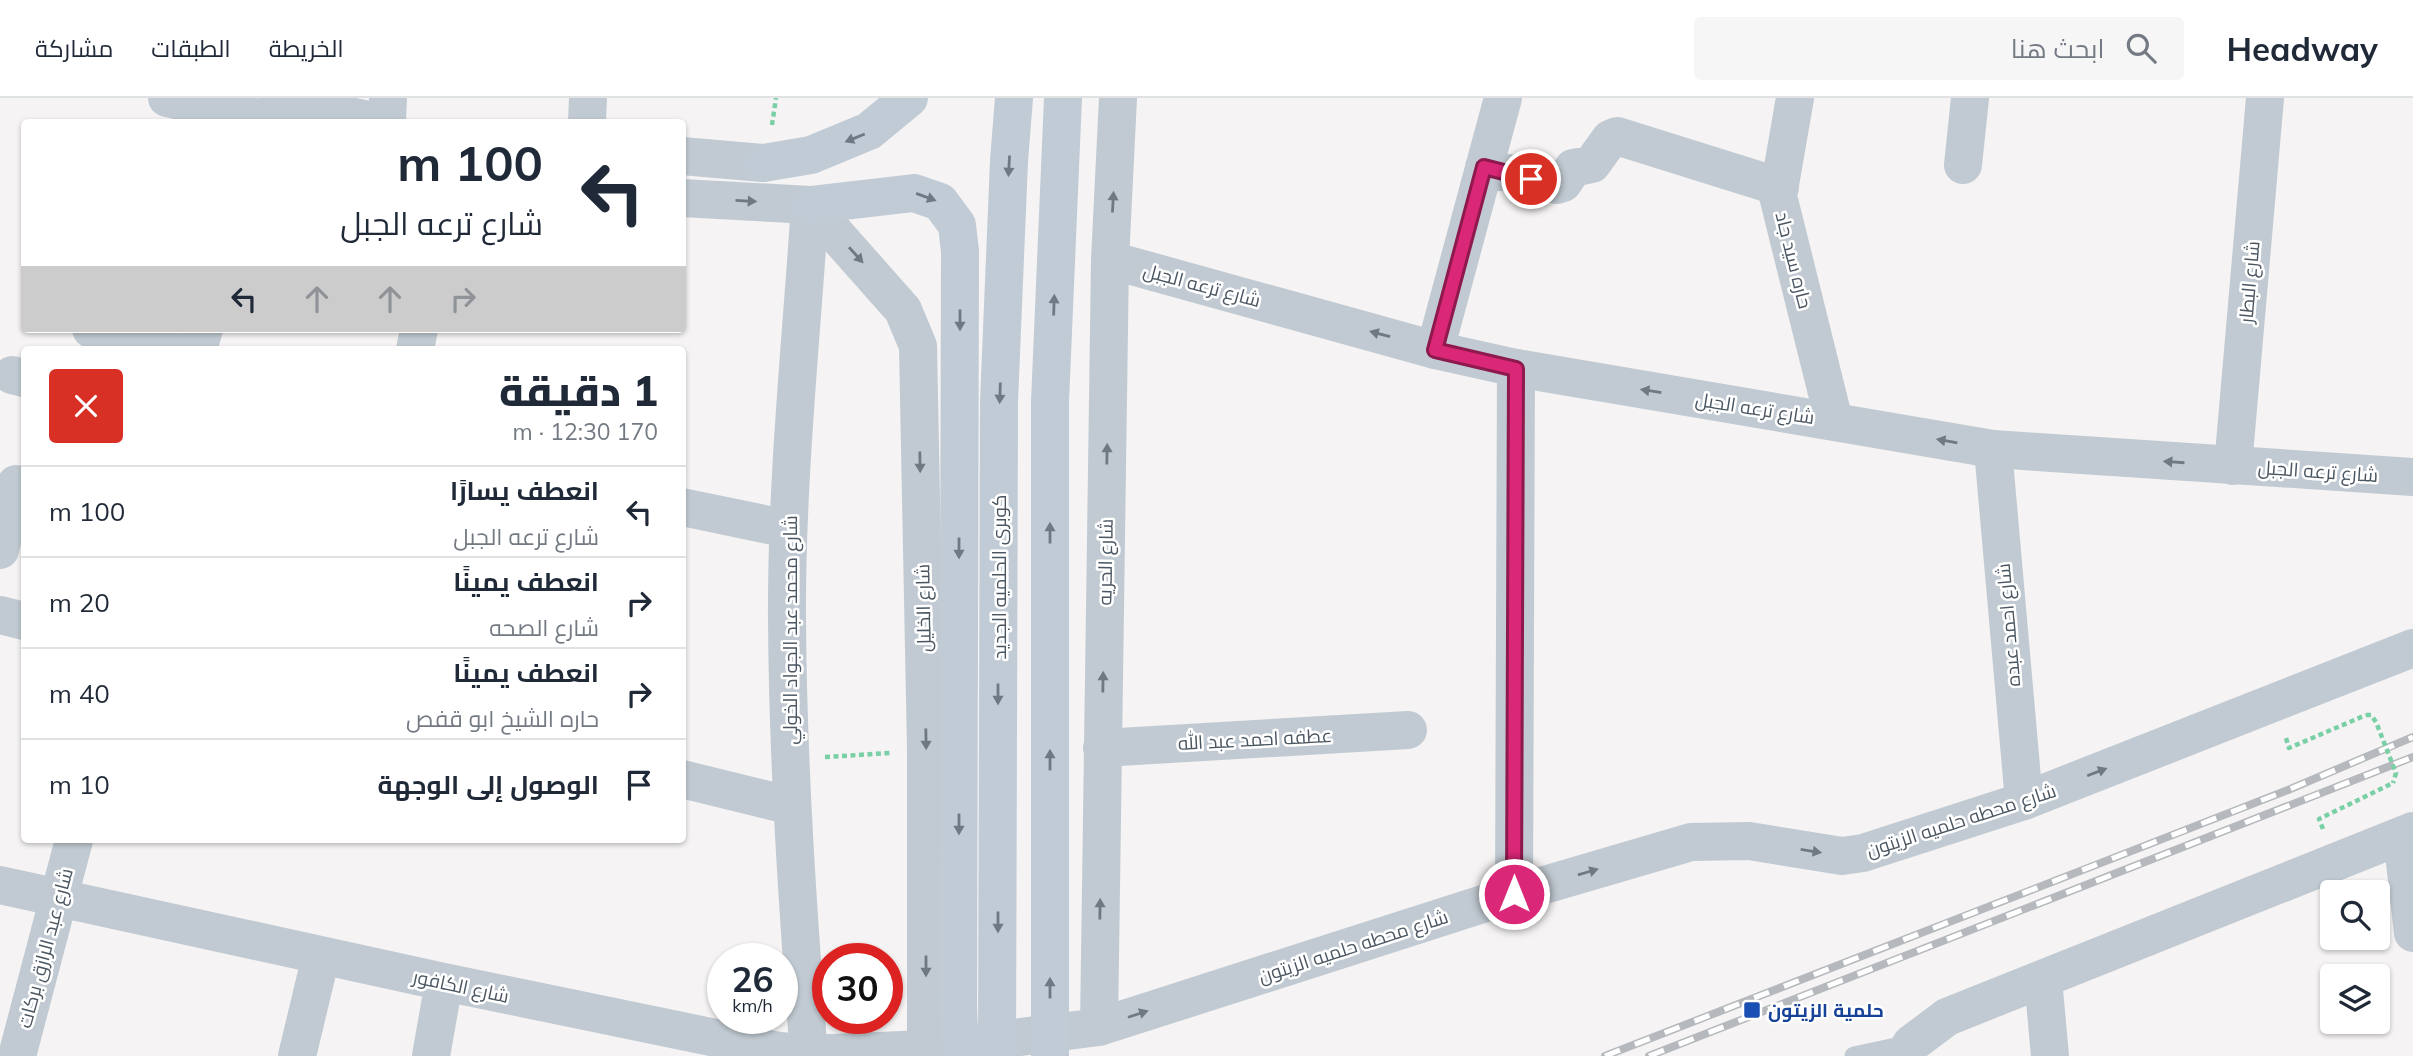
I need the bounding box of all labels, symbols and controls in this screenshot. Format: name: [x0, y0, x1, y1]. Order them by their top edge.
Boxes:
search box: [1694, 17, 2184, 80]
text: Headway: [2226, 28, 2378, 69]
icon: search: [2122, 29, 2160, 67]
text: ابحث هنا: [2011, 32, 2104, 65]
text: مشاركة: [35, 33, 113, 63]
text: الطبقات: [151, 33, 231, 63]
text: الخريطة: [269, 33, 344, 63]
text: 100 m: [397, 132, 543, 193]
one-way arrow: [844, 132, 865, 143]
icon: left: [567, 147, 658, 238]
pin: [1501, 149, 1561, 209]
one-way arrow: [1003, 155, 1014, 177]
icon: arrive: [1512, 160, 1550, 198]
one-way arrow: [1107, 191, 1118, 213]
one-way arrow: [916, 192, 937, 203]
one-way arrow: [736, 196, 758, 207]
text: شارع ترعه الجبل: [340, 203, 543, 243]
street label: حاره سيد جاد: [1770, 209, 1818, 311]
street label: شارع البطار: [2233, 240, 2267, 325]
one-way arrow: [848, 246, 864, 264]
street label: شارع ترعه الجبل: [1140, 258, 1263, 314]
icon: left: [225, 280, 263, 318]
icon: ahead: [298, 280, 336, 318]
icon: ahead: [371, 280, 409, 318]
icon: right: [444, 280, 482, 318]
one-way arrow: [1049, 294, 1060, 316]
one-way arrow: [954, 310, 966, 332]
one-way arrow: [1369, 329, 1390, 339]
text: 1 دقيقة: [499, 364, 658, 417]
button: close: [49, 369, 123, 443]
one-way arrow: [994, 383, 1005, 405]
one-way arrow: [1640, 385, 1662, 396]
street label: شارع ترعه الجبل: [1693, 387, 1816, 431]
text: 170 m · 12:30: [513, 417, 658, 446]
one-way arrow: [1936, 435, 1958, 446]
one-way arrow: [1101, 443, 1112, 465]
one-way arrow: [914, 452, 926, 474]
street label: شارع ترعه الجبل: [2257, 455, 2379, 489]
one-way arrow: [2163, 456, 2185, 467]
text: انعطف يسارًا: [450, 474, 599, 507]
icon: left: [620, 493, 658, 531]
text: 100 m: [49, 495, 125, 528]
street label: كوبرى الحلميه الجديد: [987, 495, 1011, 659]
street label: شارع محمد عبد الجواد الخولي: [778, 515, 805, 745]
street label: شارع الحريه: [1092, 518, 1120, 606]
text: شارع ترعه الجبل: [453, 522, 599, 551]
one-way arrow: [1044, 522, 1056, 544]
one-way arrow: [953, 537, 965, 559]
street label: شارع احمد عبده: [1991, 562, 2027, 688]
street label: شارع الخليل: [910, 564, 938, 652]
text: انعطف يمينًا: [453, 565, 599, 598]
icon: right: [620, 584, 658, 622]
text: 20 m: [49, 586, 110, 619]
text: شارع الصحه: [489, 613, 599, 642]
text: انعطف يمينًا: [453, 656, 599, 689]
one-way arrow: [1097, 671, 1109, 693]
icon: right: [620, 675, 658, 713]
text: 40 m: [49, 677, 110, 710]
one-way arrow: [992, 684, 1004, 706]
text: حاره الشيخ ابو قفص: [406, 704, 599, 733]
street label: عطفه احمد عبد الله: [1177, 723, 1333, 755]
one-way arrow: [920, 728, 931, 750]
one-way arrow: [1044, 749, 1056, 771]
icon: arrive: [620, 766, 658, 804]
one-way arrow: [2087, 767, 2108, 778]
text: 10 m: [49, 768, 110, 801]
text: الوصول إلى الوجهة: [378, 768, 599, 801]
street label: شارع محطه حلميه الزيتون: [1863, 778, 2060, 864]
one-way arrow: [953, 814, 965, 836]
one-way arrow: [1800, 846, 1822, 857]
position arrow: [1477, 857, 1551, 931]
street label: شارع عبد الرازق بركات: [12, 865, 80, 1031]
one-way arrow: [1578, 867, 1599, 877]
map controls: [2320, 880, 2390, 1034]
button: search: [2320, 880, 2390, 950]
one-way arrow: [1094, 898, 1106, 920]
street label: شارع محطه حلميه الزيتون: [1255, 904, 1452, 990]
one-way arrow: [992, 911, 1003, 933]
speed limit sign: 30: [812, 943, 903, 1034]
one-way arrow: [920, 956, 932, 978]
text: 26: [731, 957, 774, 1001]
street label: شارع الكافور: [409, 964, 511, 1010]
button: layers: [2320, 964, 2390, 1034]
one-way arrow: [1044, 977, 1056, 999]
text: km/h: [732, 994, 773, 1017]
place label: حلمية الزيتون: [1768, 998, 1884, 1022]
marker: حلمية الزيتون: [1742, 1000, 1762, 1020]
one-way arrow: [1127, 1009, 1148, 1019]

